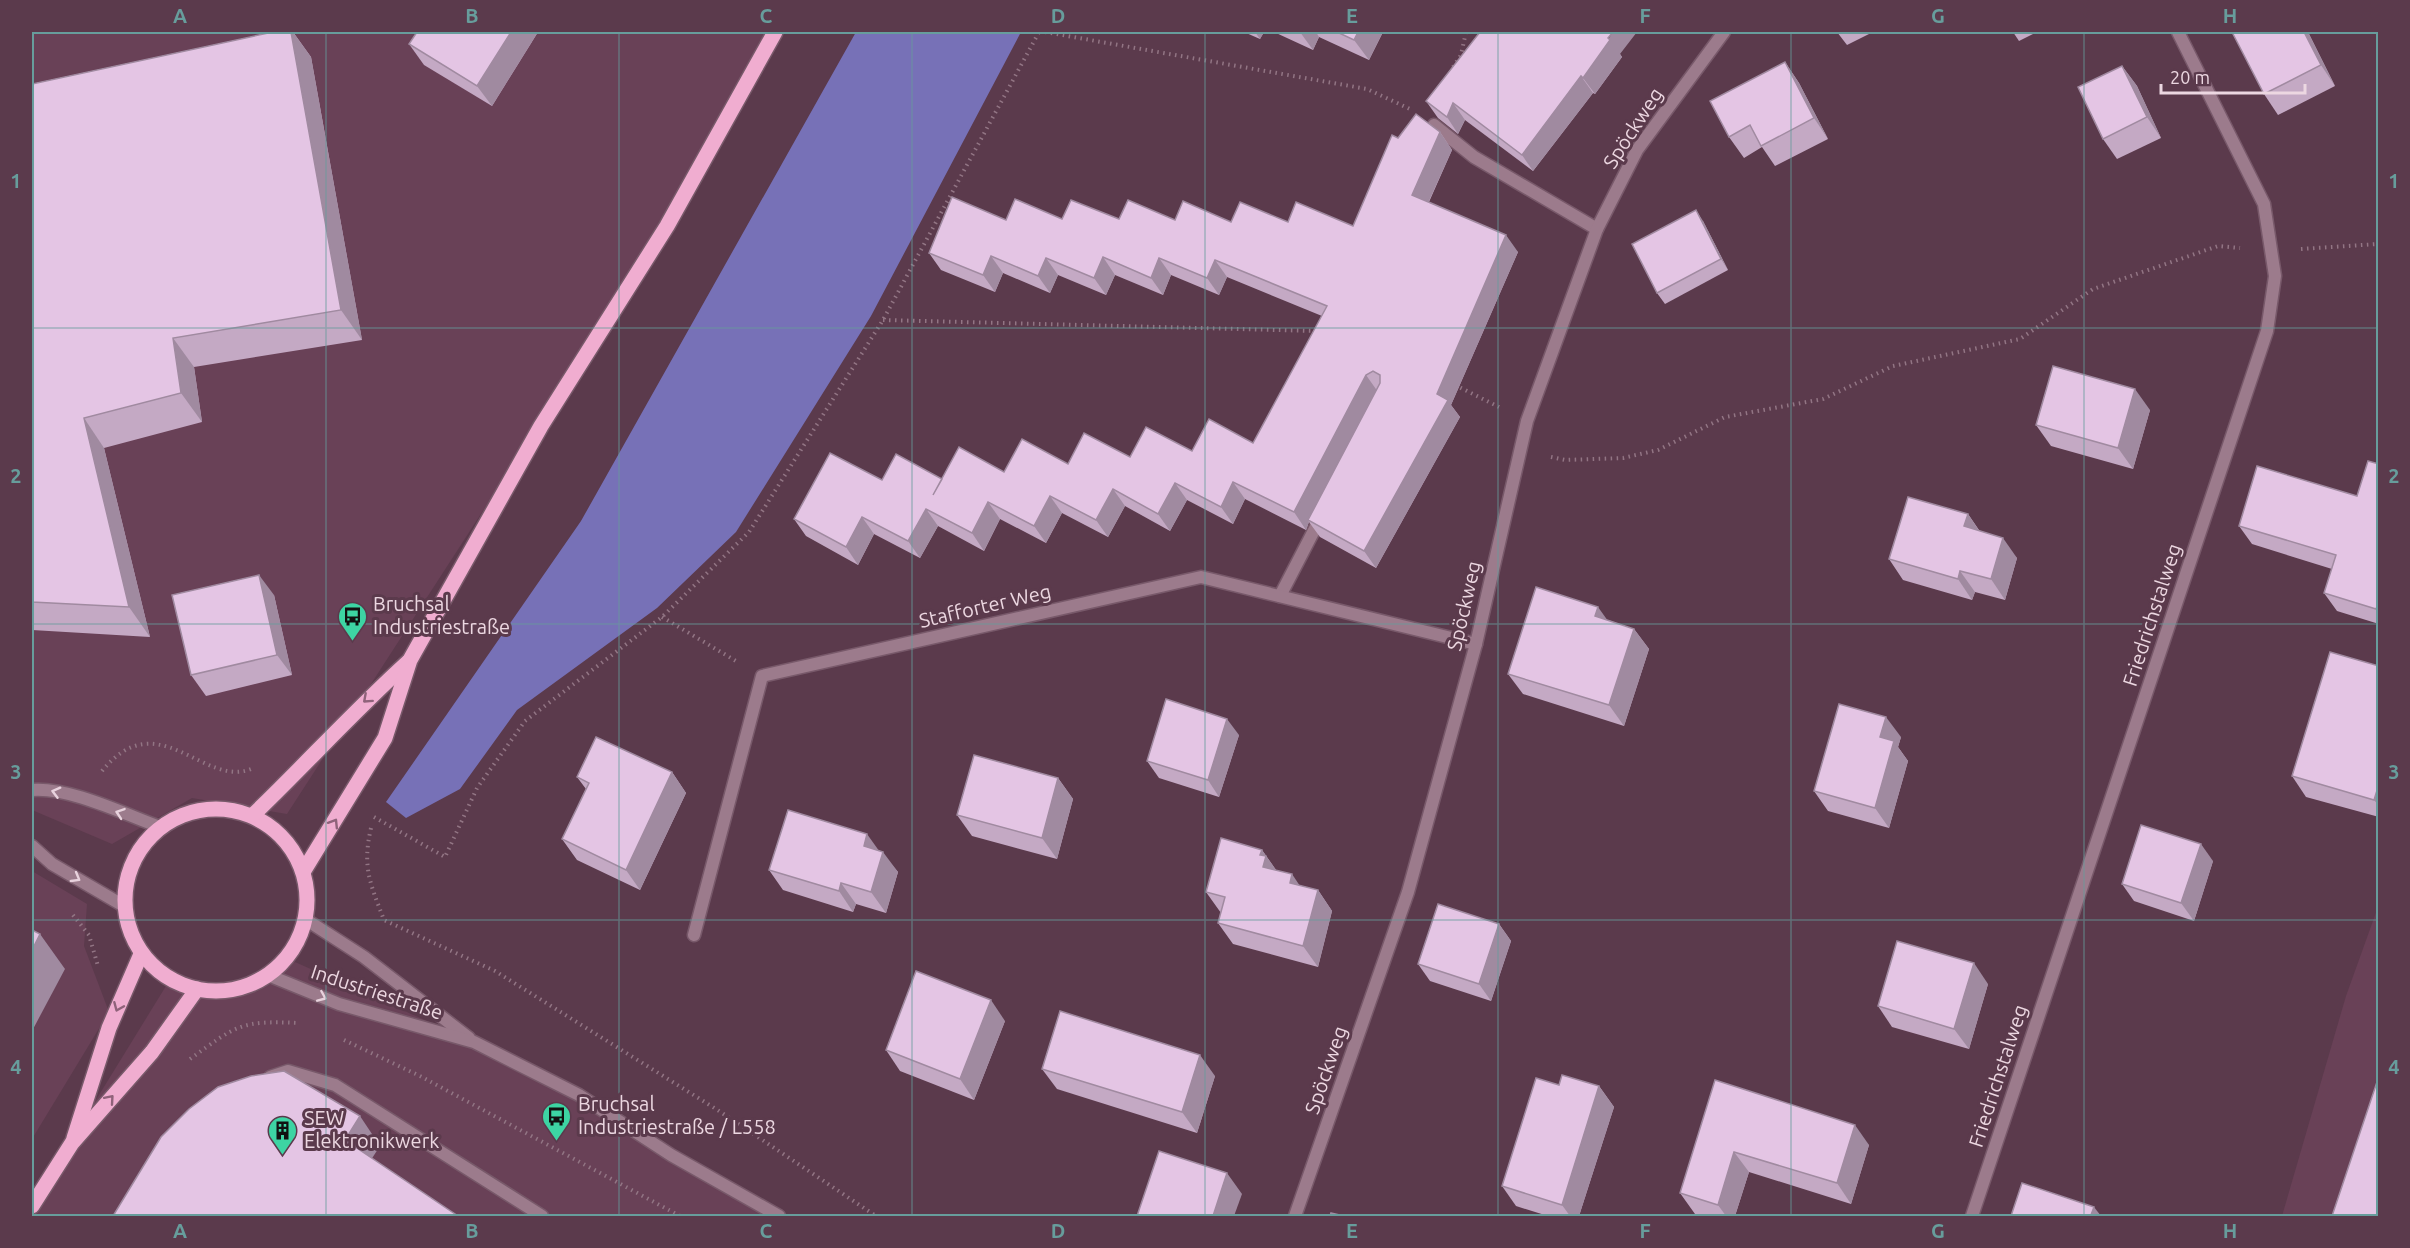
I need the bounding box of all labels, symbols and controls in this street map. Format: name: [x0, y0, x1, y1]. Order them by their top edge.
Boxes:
text: A: [173, 4, 187, 27]
text: B: [465, 4, 479, 27]
text: C: [760, 4, 773, 27]
text: D: [1051, 4, 1065, 27]
text: E: [1346, 4, 1358, 27]
text: F: [1639, 4, 1651, 27]
text: G: [1931, 4, 1945, 27]
text: H: [2223, 4, 2237, 27]
scale bar: [2161, 57, 2305, 95]
text: 20 m: [2170, 67, 2210, 87]
street label: Spöckweg: [1598, 83, 1667, 172]
text: 1: [10, 169, 22, 192]
text: 1: [2388, 169, 2400, 192]
text: 2: [10, 464, 22, 487]
text: 2: [2388, 464, 2400, 487]
street label: Friedrichstalweg: [2118, 541, 2185, 689]
street label: Spöckweg: [1442, 559, 1485, 653]
street label: Stafforter Weg: [917, 579, 1053, 632]
place label: Bruchsal Industriestraße: [373, 592, 510, 638]
bus stop icon: Bruchsal Industriestraße: [336, 600, 368, 642]
one-way arrow: [363, 692, 374, 703]
text: 3: [10, 760, 22, 783]
text: 3: [2388, 760, 2400, 783]
one-way arrow: [51, 787, 62, 799]
one-way arrow: [115, 807, 126, 820]
one-way arrow: [327, 819, 339, 829]
one-way arrow: [70, 871, 80, 882]
street label: Industriestraße: [308, 959, 446, 1024]
one-way arrow: [316, 990, 327, 1002]
one-way arrow: [113, 1001, 125, 1012]
street label: Friedrichstalweg: [1964, 1002, 2031, 1150]
street label: Spöckweg: [1300, 1023, 1351, 1117]
text: 4: [10, 1055, 22, 1078]
text: 4: [2388, 1055, 2400, 1078]
place label: Bruchsal Industriestraße / L558: [578, 1092, 776, 1138]
one-way arrow: [103, 1096, 114, 1106]
bus stop icon: Bruchsal Industriestraße / L558: [541, 1100, 573, 1142]
place label: SEW Elektronikwerk: [304, 1106, 439, 1152]
building icon: SEW Elektronikwerk: [267, 1114, 299, 1156]
text: A: [173, 1219, 187, 1242]
text: B: [465, 1219, 479, 1242]
text: C: [760, 1219, 773, 1242]
text: D: [1051, 1219, 1065, 1242]
text: E: [1346, 1219, 1358, 1242]
text: F: [1639, 1219, 1651, 1242]
text: G: [1931, 1219, 1945, 1242]
text: H: [2223, 1219, 2237, 1242]

